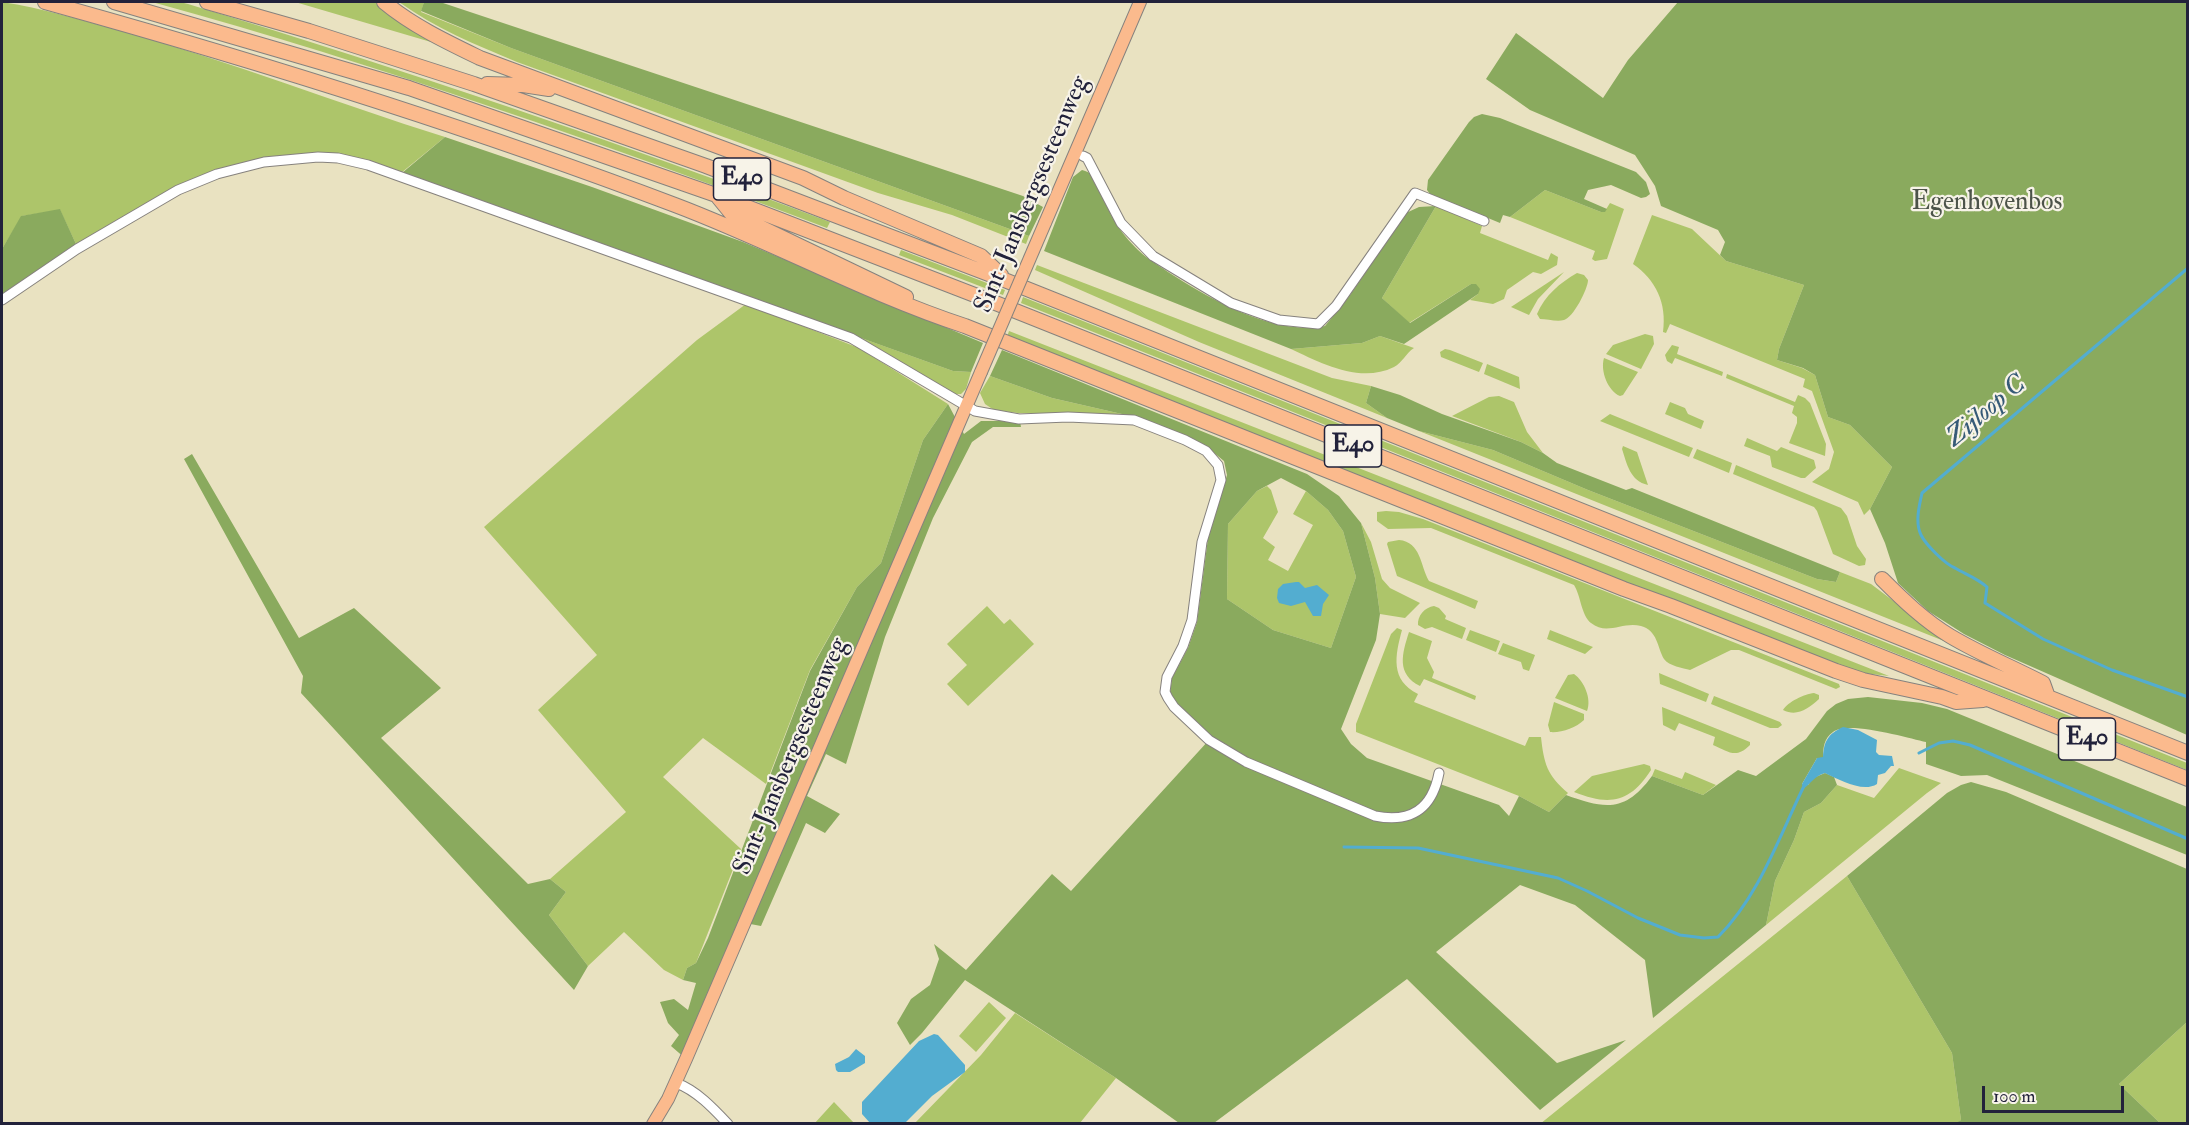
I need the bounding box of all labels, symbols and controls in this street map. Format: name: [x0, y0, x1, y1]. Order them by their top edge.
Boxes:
street label: Sint-Jansbergsesteenweg: [969, 72, 1097, 318]
road number: E40: [714, 158, 771, 200]
park label: Egenhovenbos: [1911, 187, 2063, 219]
water label: Zijloop C: [1940, 369, 2034, 455]
road number: E40: [1324, 425, 1382, 467]
street label: Sint-Jansbergsesteenweg: [728, 634, 856, 880]
road number: E40: [2058, 718, 2116, 760]
scale bar: [1985, 1074, 2128, 1112]
text: 100 m: [1993, 1085, 2036, 1108]

